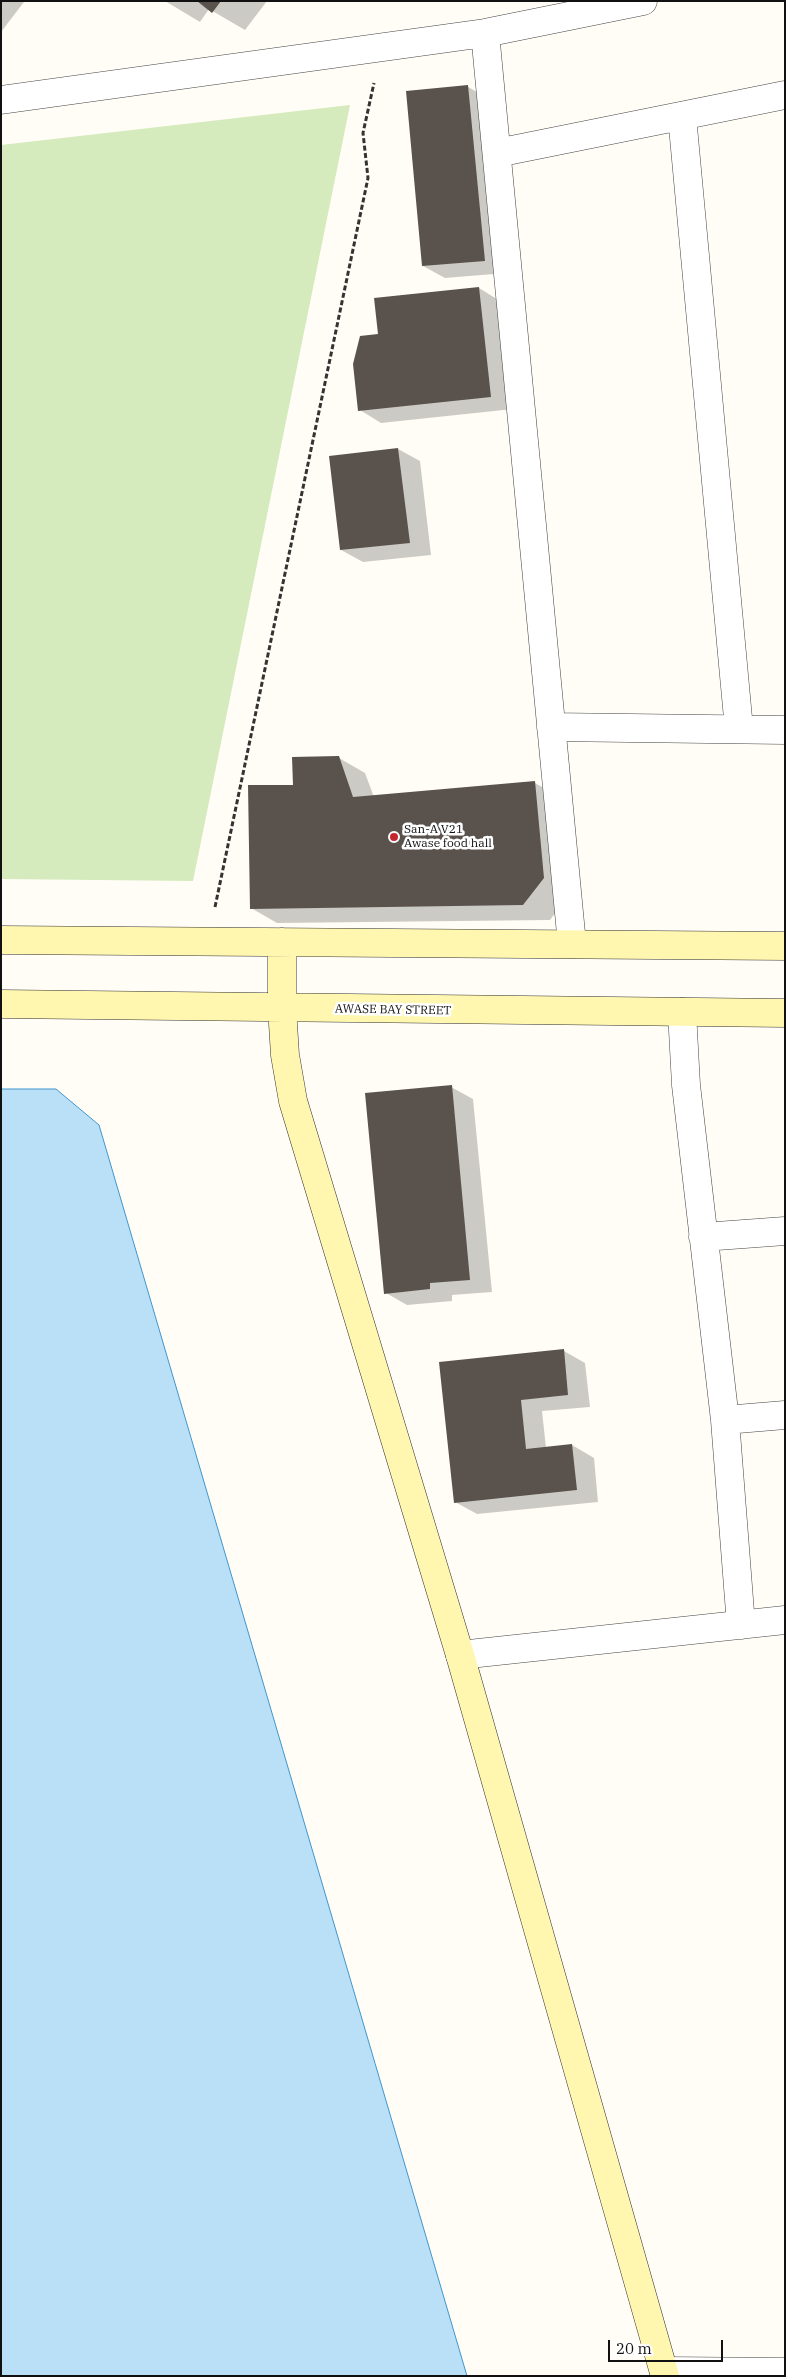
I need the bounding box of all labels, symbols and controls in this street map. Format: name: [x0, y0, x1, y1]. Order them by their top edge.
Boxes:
place label: San-A V21 Awase food hall: [404, 823, 492, 851]
marker: San-A V21 Awase food hall: [388, 831, 400, 843]
street label: AWASE BAY STREET: [335, 1002, 451, 1018]
scale bar: [611, 2330, 726, 2362]
text: 20 m: [616, 2339, 652, 2358]

